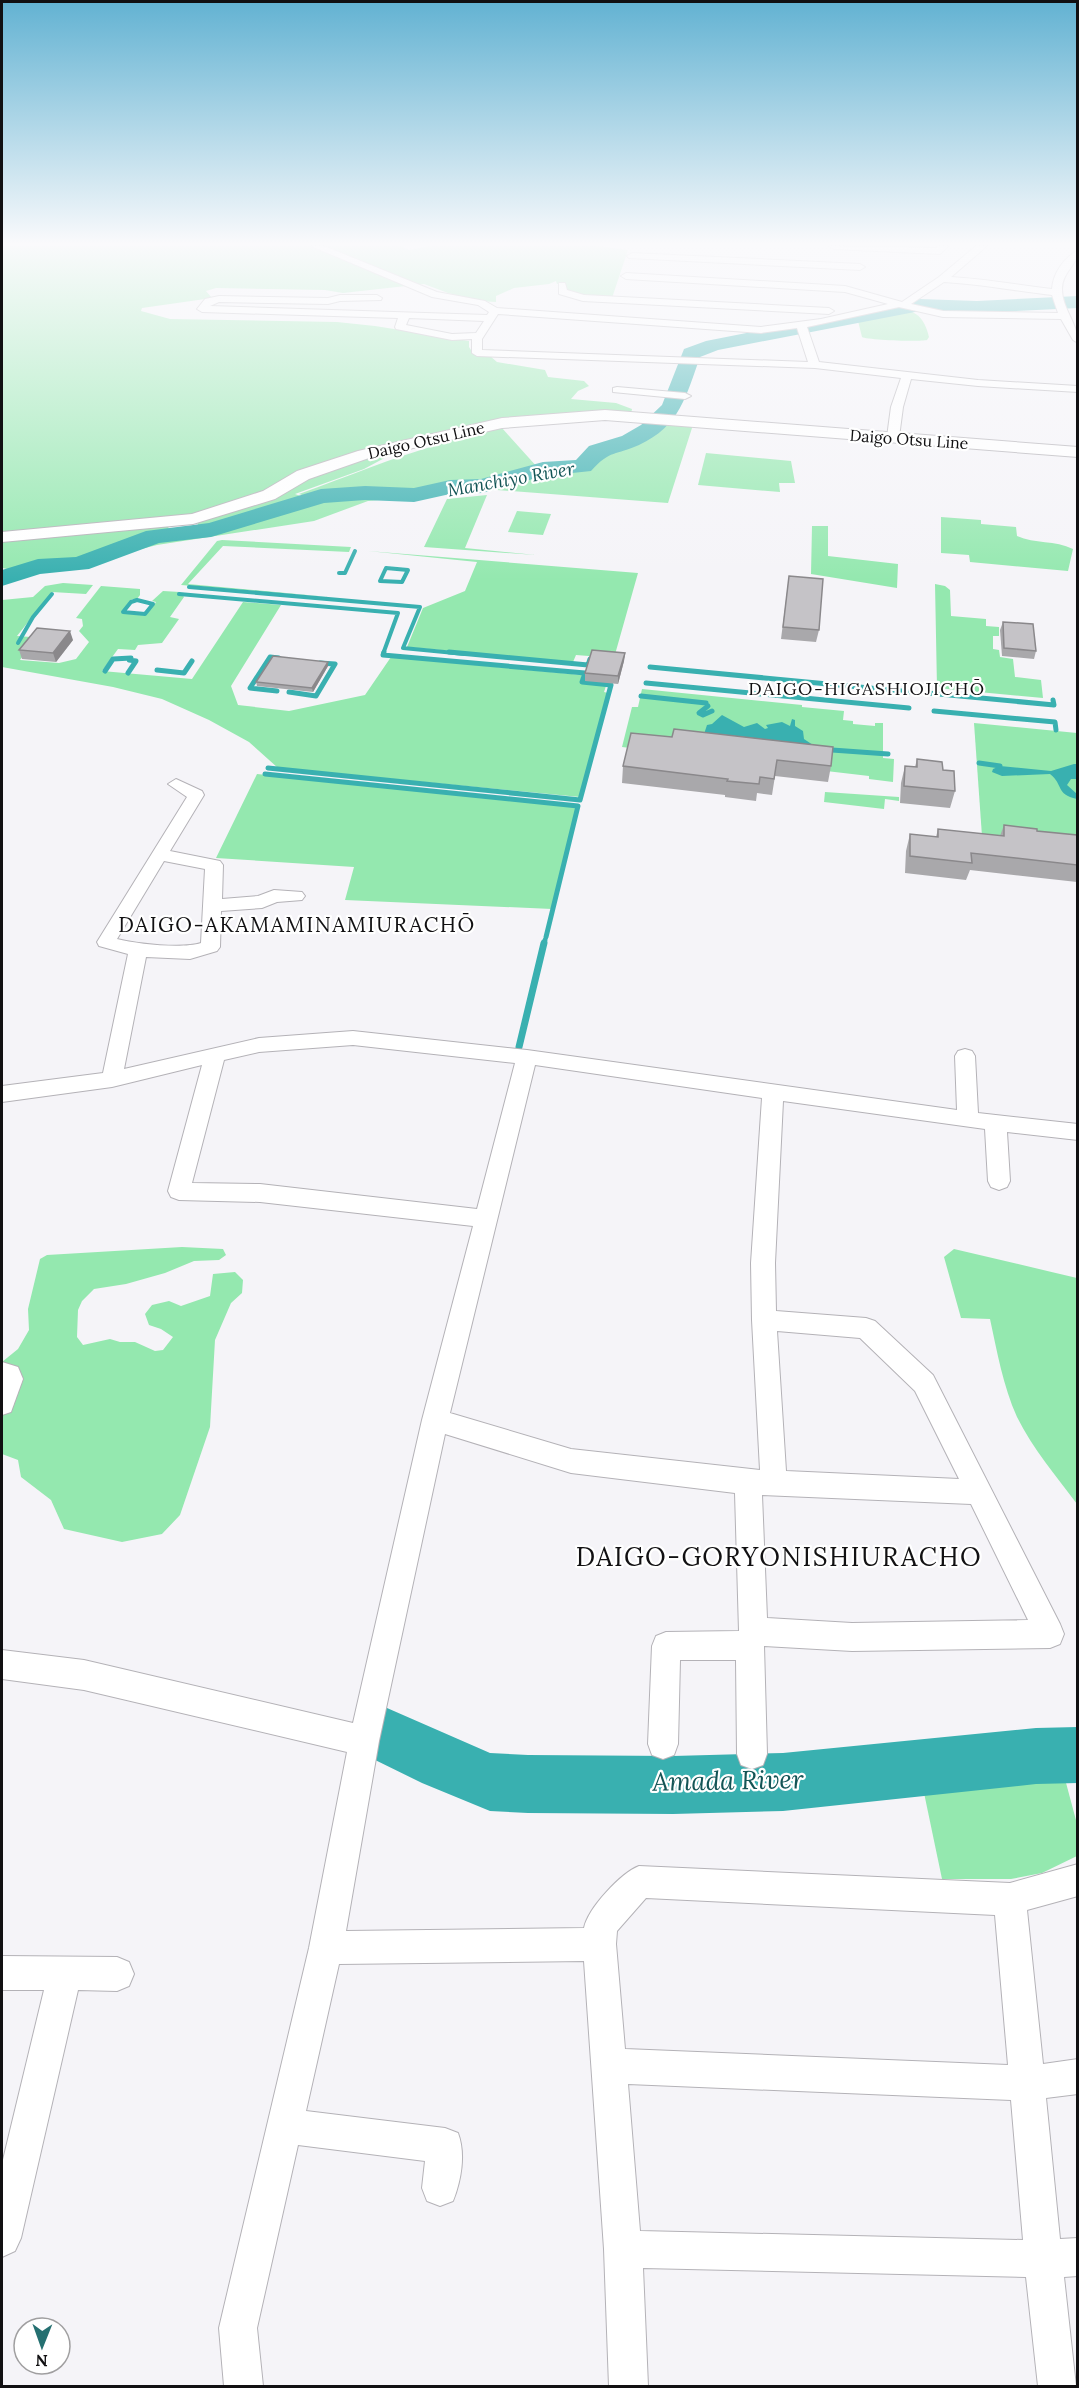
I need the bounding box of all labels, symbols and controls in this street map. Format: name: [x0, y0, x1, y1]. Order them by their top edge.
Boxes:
street label: Daigo Otsu Line: [366, 417, 487, 463]
street label: Daigo Otsu Line: [849, 425, 969, 453]
water label: Manchiyo River: [446, 456, 577, 501]
district label: DAIGO-HIGASHIOJICHŌ: [748, 677, 986, 700]
district label: DAIGO-AKAMAMINAMIURACHŌ: [118, 911, 476, 938]
district label: DAIGO-GORYONISHIURACHO: [576, 1540, 982, 1573]
water label: Amada River: [651, 1762, 804, 1798]
north arrow: [12, 2316, 72, 2376]
text: N: [35, 2351, 48, 2371]

